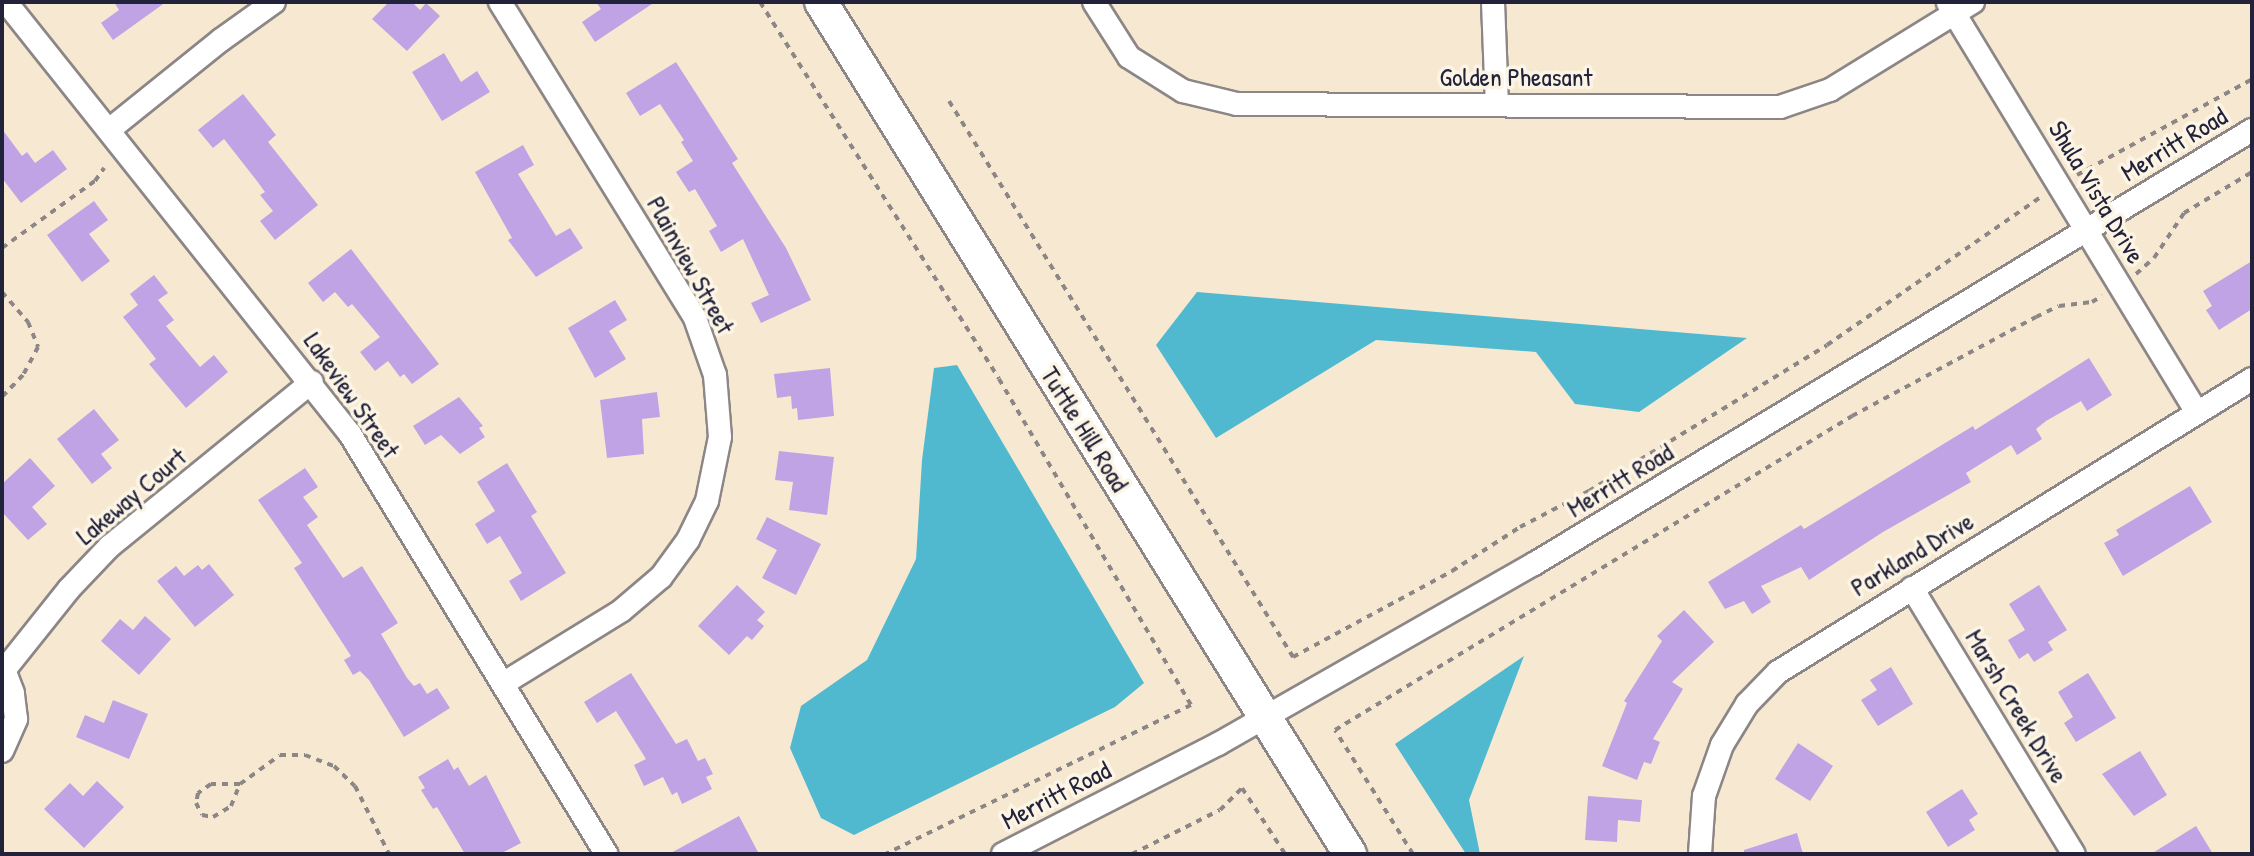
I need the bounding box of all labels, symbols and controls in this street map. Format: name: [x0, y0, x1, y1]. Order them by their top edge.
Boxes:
street label: Golden Pheasant: [1440, 61, 1592, 93]
street label: Merritt Road: [2115, 100, 2233, 188]
street label: Shula Vista Drive: [2042, 115, 2152, 269]
street label: Plainview Street: [640, 191, 742, 339]
street label: Lakeview Street: [297, 326, 407, 464]
street label: Tuttle Hill Road: [1034, 361, 1136, 497]
street label: Merritt Road: [1561, 436, 1679, 524]
street label: Lakeway Court: [70, 441, 192, 551]
street label: Parkland Drive: [1845, 505, 1979, 603]
street label: Marsh Creek Drive: [1959, 624, 2075, 788]
street label: Merritt Road: [996, 754, 1116, 836]

